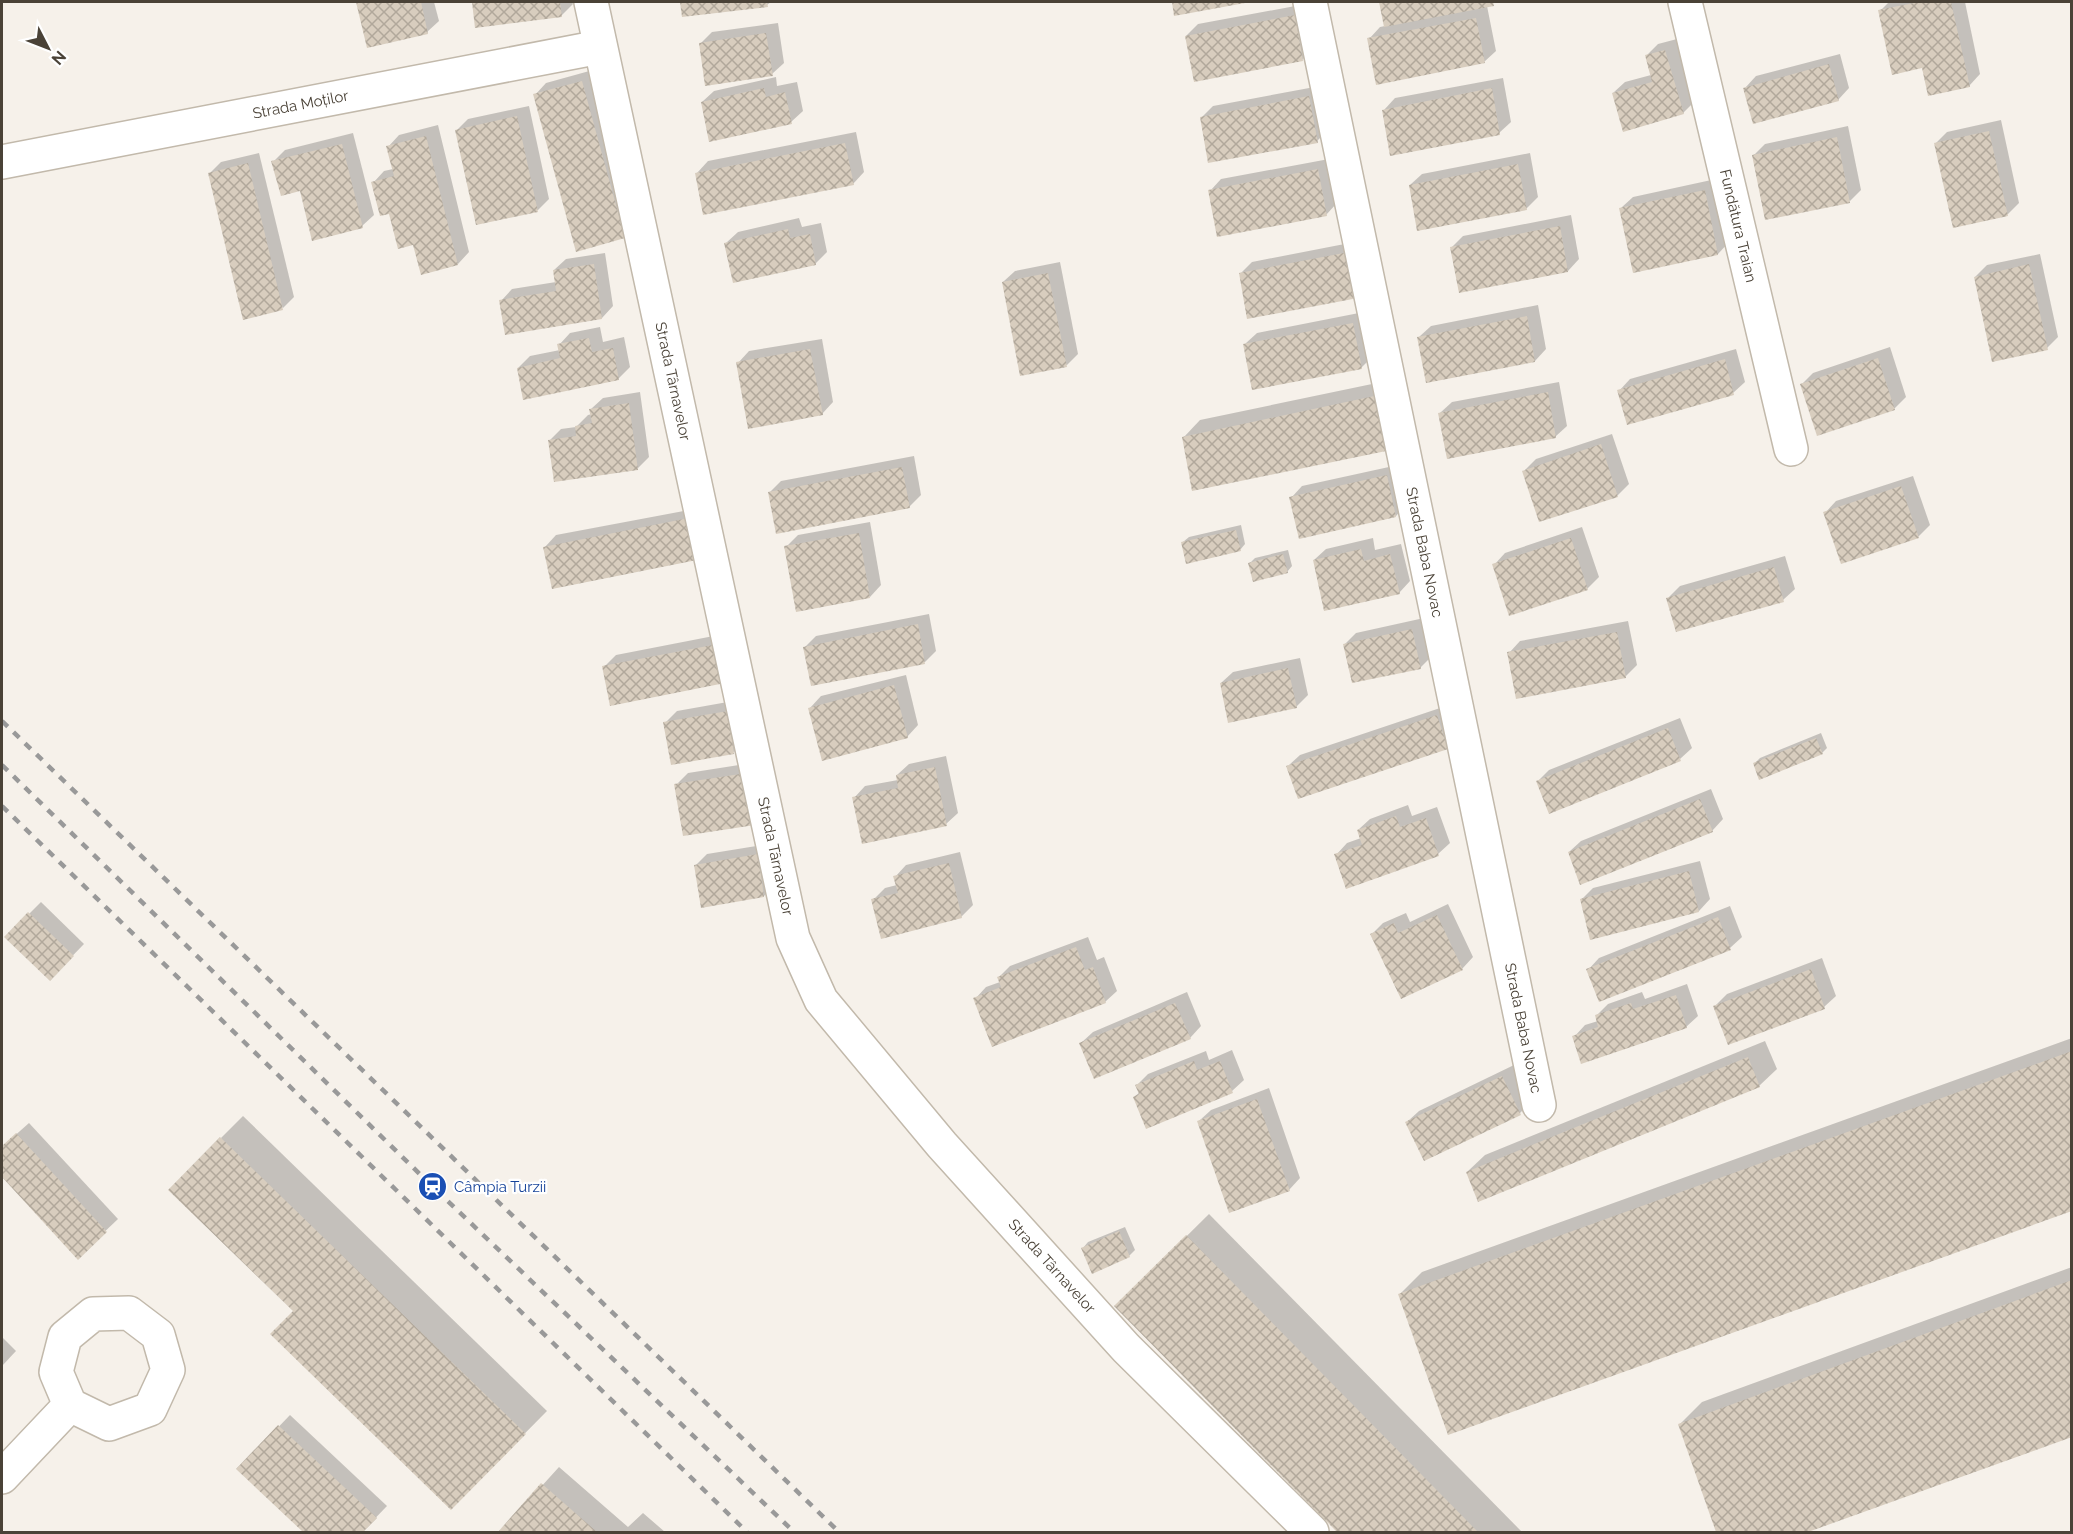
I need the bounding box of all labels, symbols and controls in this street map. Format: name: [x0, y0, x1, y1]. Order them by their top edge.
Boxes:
north arrow: [18, 18, 78, 78]
text: N: [48, 47, 70, 69]
street label: Strada Moților: [251, 86, 351, 123]
street label: Fundătura Traian: [1716, 167, 1760, 284]
street label: Strada Târnavelor: [651, 320, 695, 443]
street label: Strada Baba Novac: [1402, 486, 1447, 619]
street label: Strada Târnavelor: [754, 795, 797, 918]
street label: Strada Baba Novac: [1501, 961, 1545, 1095]
station icon: Câmpia Turzii: [417, 1171, 449, 1203]
place label: Câmpia Turzii: [454, 1178, 546, 1196]
street label: Strada Târnavelor: [1005, 1215, 1100, 1318]

